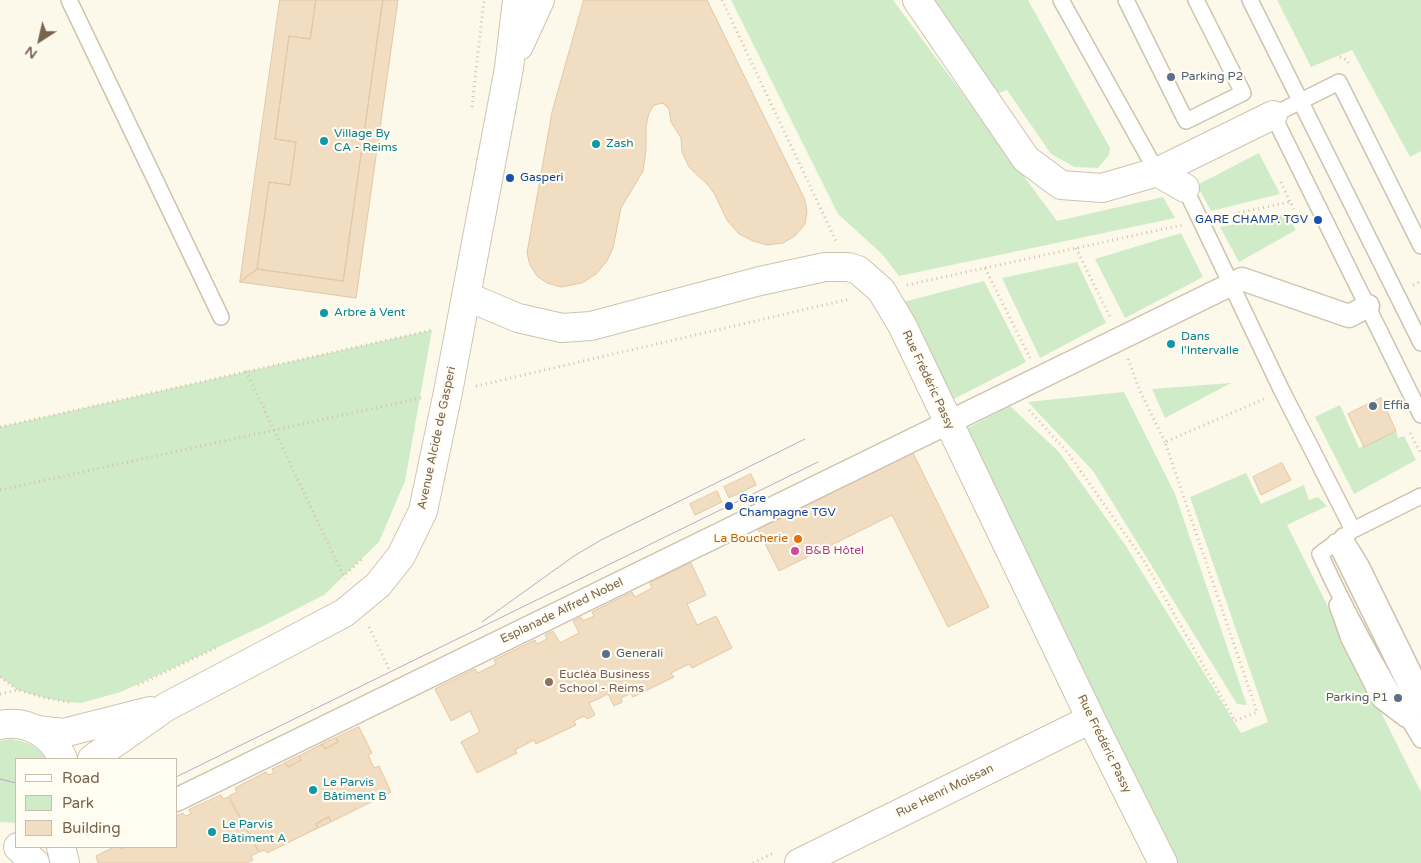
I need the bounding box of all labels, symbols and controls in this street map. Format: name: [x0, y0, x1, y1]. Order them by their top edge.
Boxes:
north arrow: [15, 15, 65, 65]
text: N: [22, 43, 41, 63]
place label: Parking P2: [1181, 70, 1243, 84]
marker: Parking P2: [1165, 71, 1177, 83]
place label: Village By CA - Reims: [334, 127, 398, 155]
marker: Village By CA - Reims: [318, 135, 330, 147]
place label: Zash: [606, 137, 633, 151]
marker: Zash: [590, 138, 602, 150]
place label: Gasperi: [520, 171, 564, 185]
marker: Gasperi: [504, 172, 516, 184]
place label: GARE CHAMP. TGV: [1195, 213, 1308, 227]
marker: GARE CHAMP. TGV: [1312, 214, 1324, 226]
place label: Arbre à Vent: [334, 306, 405, 320]
marker: Arbre à Vent: [318, 307, 330, 319]
street label: Rue Frédéric Passy: [899, 328, 957, 432]
place label: Dans l'Intervalle: [1181, 330, 1239, 358]
marker: Dans l'Intervalle: [1165, 338, 1177, 350]
street label: Avenue Alcide de Gasperi: [415, 365, 459, 511]
place label: Effia: [1383, 399, 1410, 413]
marker: Effia: [1367, 400, 1379, 412]
place label: Gare Champagne TGV: [739, 492, 836, 520]
marker: Gare Champagne TGV: [723, 500, 735, 512]
place label: La Boucherie: [713, 532, 788, 546]
marker: La Boucherie: [792, 533, 804, 545]
place label: B&B Hôtel: [805, 544, 864, 558]
marker: B&B Hôtel: [789, 545, 801, 557]
street label: Esplanade Alfred Nobel: [498, 575, 626, 647]
place label: Generali: [616, 647, 663, 661]
marker: Generali: [600, 648, 612, 660]
place label: Eucléa Business School - Reims: [559, 668, 650, 696]
marker: Eucléa Business School - Reims: [543, 676, 555, 688]
place label: Parking P1: [1326, 691, 1388, 705]
street label: Rue Frédéric Passy: [1074, 692, 1134, 796]
marker: Parking P1: [1392, 692, 1404, 704]
legend: [15, 758, 178, 848]
street label: Rue Henri Moissan: [894, 761, 996, 821]
text: Road: [62, 769, 100, 787]
place label: Le Parvis Bâtiment B: [323, 776, 386, 804]
marker: Le Parvis Bâtiment B: [307, 784, 319, 796]
text: Park: [62, 794, 94, 812]
place label: Le Parvis Bâtiment A: [222, 818, 286, 846]
text: Building: [62, 819, 121, 837]
marker: Le Parvis Bâtiment A: [206, 826, 218, 838]

